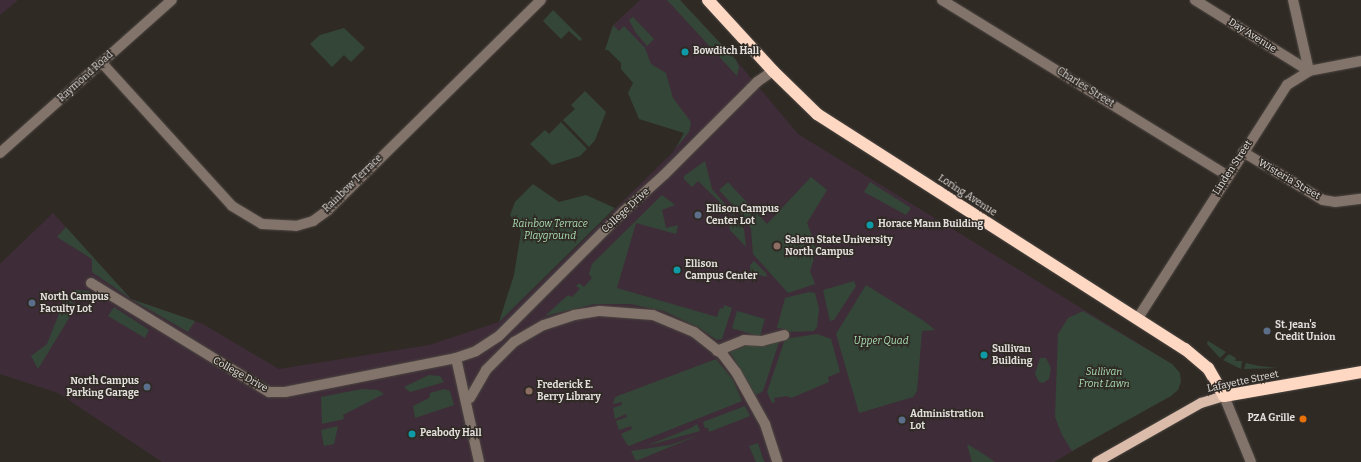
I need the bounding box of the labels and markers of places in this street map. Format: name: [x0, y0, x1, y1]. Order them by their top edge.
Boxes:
place label: Bowditch Hall: [693, 46, 759, 58]
marker: Bowditch Hall: [680, 47, 690, 57]
place label: Ellison Campus Center Lot: [706, 203, 779, 226]
marker: Ellison Campus Center Lot: [693, 210, 703, 220]
place label: Horace Mann Building: [878, 219, 983, 231]
marker: Horace Mann Building: [865, 220, 875, 230]
place label: Salem State University North Campus: [785, 234, 893, 258]
marker: Salem State University North Campus: [772, 241, 782, 251]
place label: Ellison Campus Center: [685, 258, 757, 282]
marker: Ellison Campus Center: [672, 265, 682, 275]
place label: North Campus Faculty Lot: [40, 291, 109, 314]
marker: North Campus Faculty Lot: [27, 298, 37, 308]
place label: St. Jean's Credit Union: [1275, 319, 1335, 342]
marker: St. Jean's Credit Union: [1262, 326, 1272, 336]
place label: Sullivan Building: [992, 343, 1032, 366]
marker: Sullivan Building: [979, 350, 989, 360]
place label: North Campus Parking Garage: [66, 375, 139, 398]
place label: Frederick E. Berry Library: [537, 379, 601, 402]
marker: North Campus Parking Garage: [142, 382, 152, 392]
marker: Frederick E. Berry Library: [524, 386, 534, 396]
place label: Administration Lot: [910, 408, 984, 432]
place label: PZA Grille: [1247, 413, 1295, 425]
marker: PZA Grille: [1298, 414, 1308, 424]
marker: Administration Lot: [897, 415, 907, 425]
place label: Peabody Hall: [420, 428, 482, 440]
marker: Peabody Hall: [407, 429, 417, 439]

